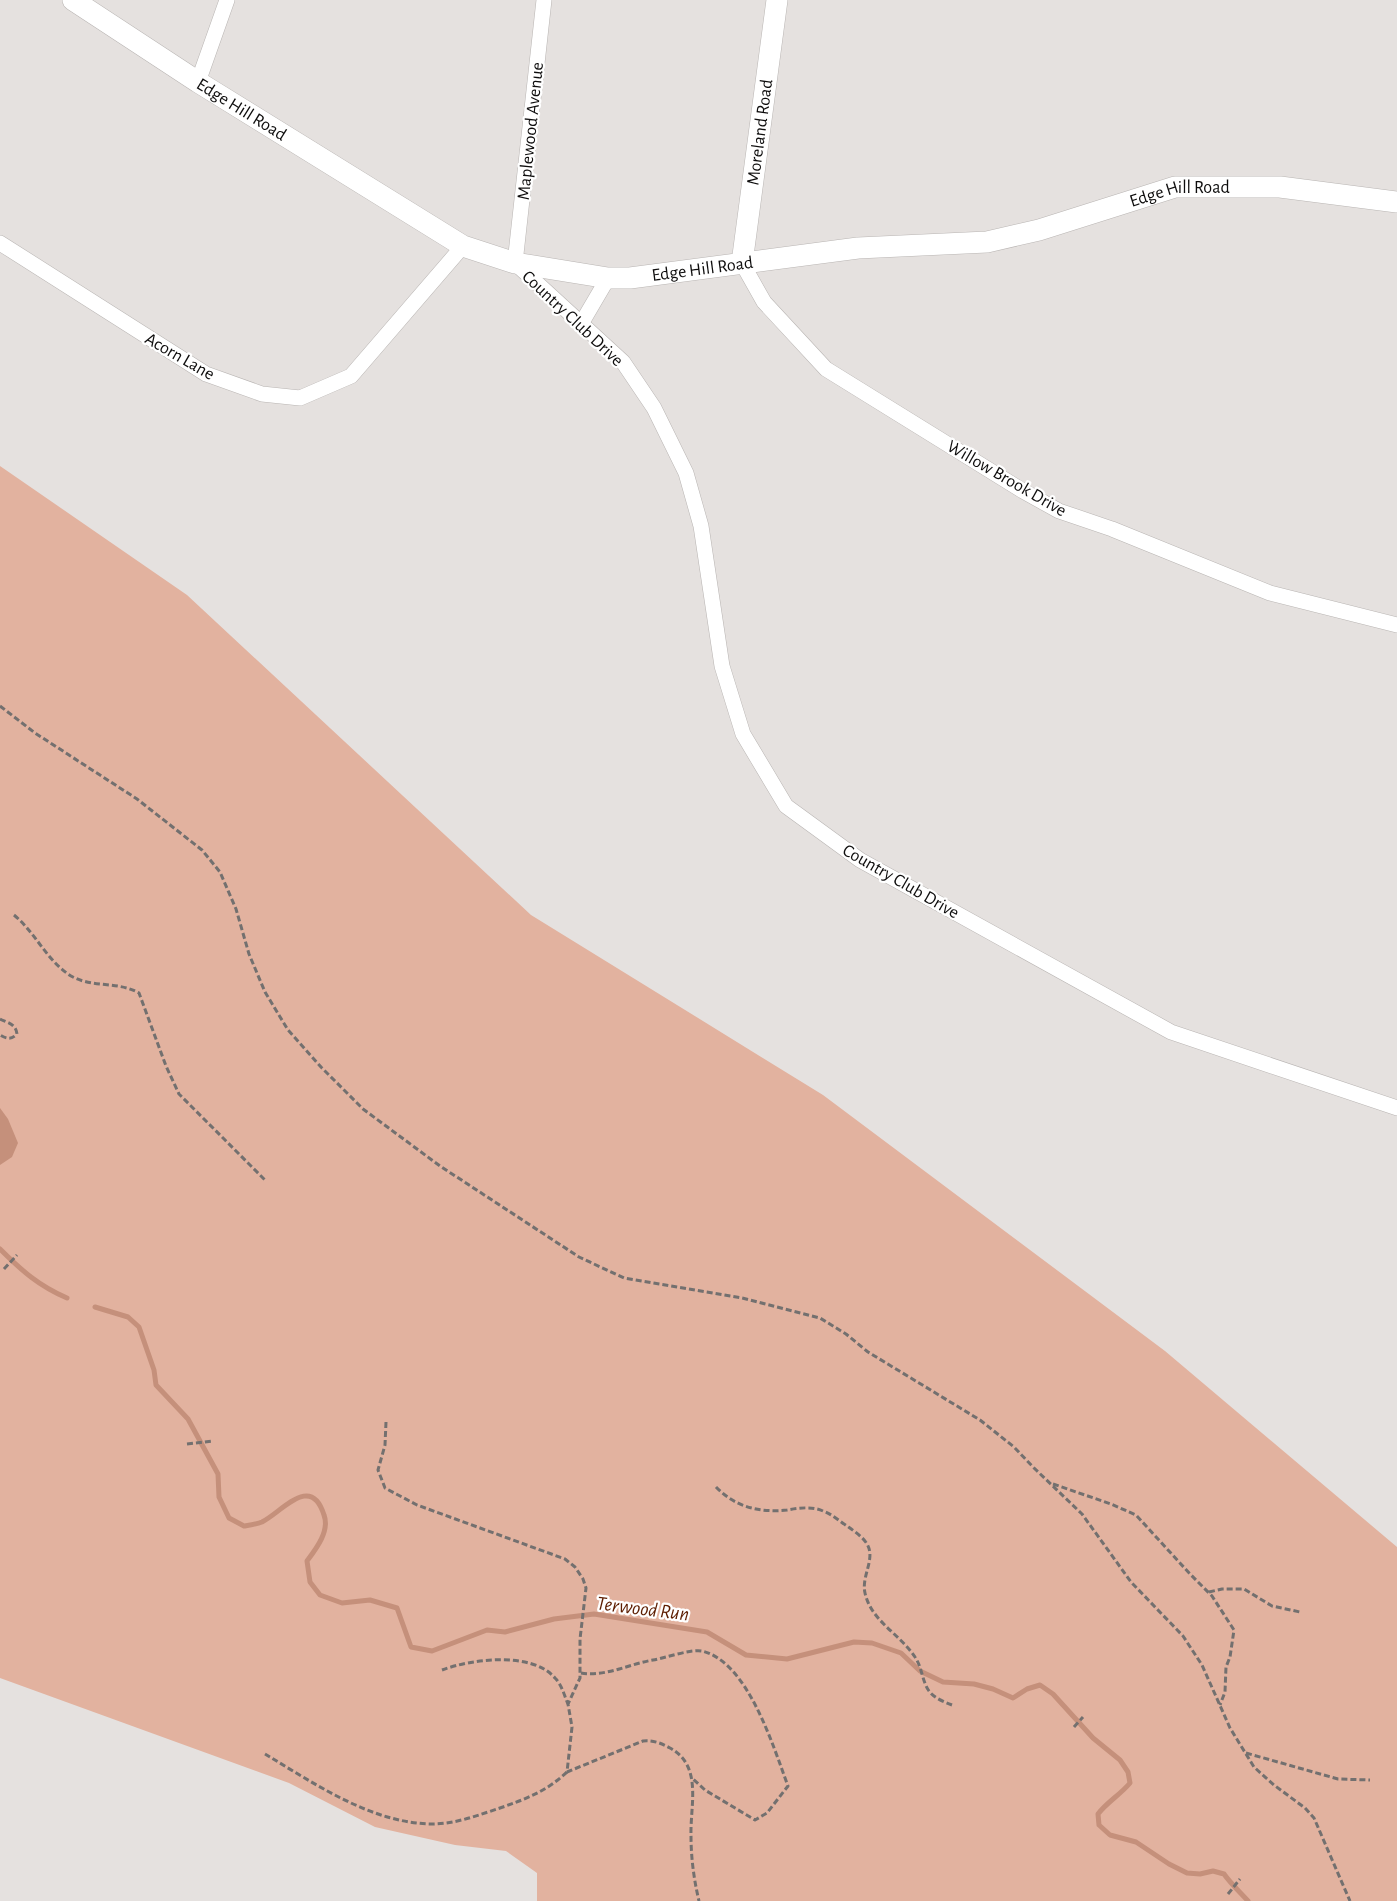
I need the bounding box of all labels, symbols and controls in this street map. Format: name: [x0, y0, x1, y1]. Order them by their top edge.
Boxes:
street label: Maplewood Avenue: [515, 61, 547, 201]
street label: Edge Hill Road: [193, 75, 289, 144]
street label: Moreland Road: [744, 78, 776, 186]
street label: Edge Hill Road: [1128, 179, 1230, 211]
street label: Edge Hill Road: [651, 254, 754, 285]
street label: Country Club Drive: [518, 267, 626, 370]
street label: Acorn Lane: [142, 330, 217, 384]
street label: Willow Brook Drive: [944, 437, 1069, 520]
street label: Country Club Drive: [839, 841, 962, 922]
water label: Terwood Run: [596, 1593, 690, 1625]

